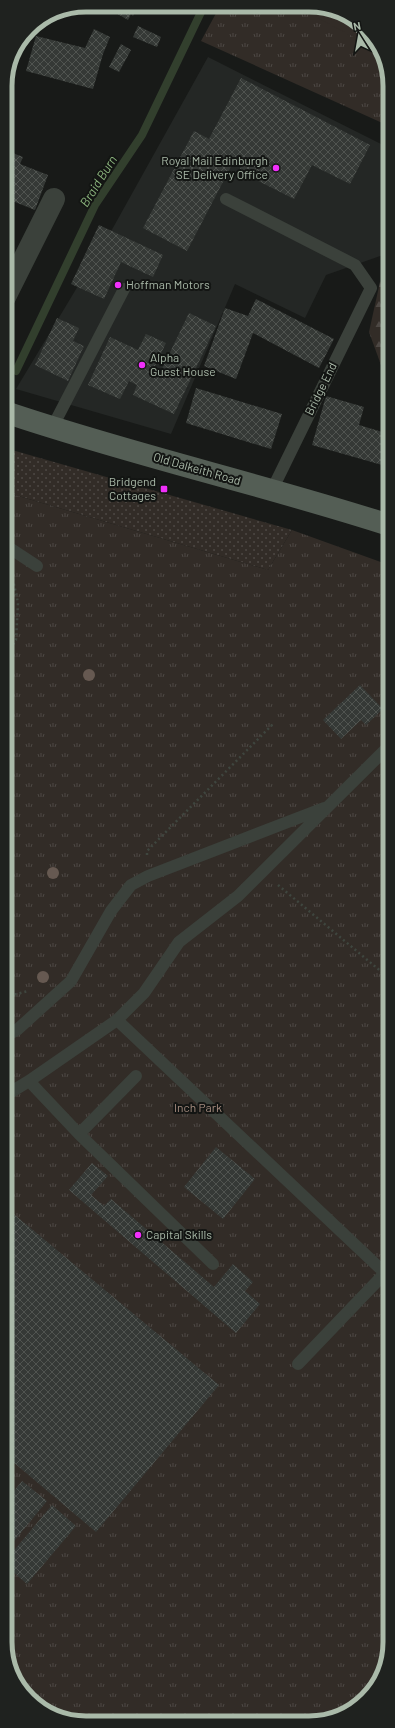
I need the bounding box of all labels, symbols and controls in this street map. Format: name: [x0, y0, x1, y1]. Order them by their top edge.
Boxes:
north arrow: [339, 16, 379, 56]
text: N: [352, 19, 362, 33]
water label: Braid Burn: [76, 152, 120, 210]
place label: Royal Mail Edinburgh SE Delivery Office: [161, 153, 268, 181]
marker: Royal Mail Edinburgh SE Delivery Office: [271, 163, 281, 173]
place label: Hoffman Motors: [126, 277, 210, 291]
marker: Hoffman Motors: [113, 280, 123, 290]
place label: Alpha Guest House: [150, 350, 216, 378]
marker: Alpha Guest House: [137, 360, 147, 370]
street label: Bridge End: [301, 360, 339, 417]
street label: Old Dalkeith Road: [152, 449, 243, 487]
place label: Bridgend Cottages: [109, 474, 156, 502]
marker: Bridgend Cottages: [159, 484, 169, 494]
park label: Inch Park: [174, 1100, 222, 1114]
place label: Capital Skills: [146, 1227, 212, 1241]
marker: Capital Skills: [133, 1230, 143, 1240]

